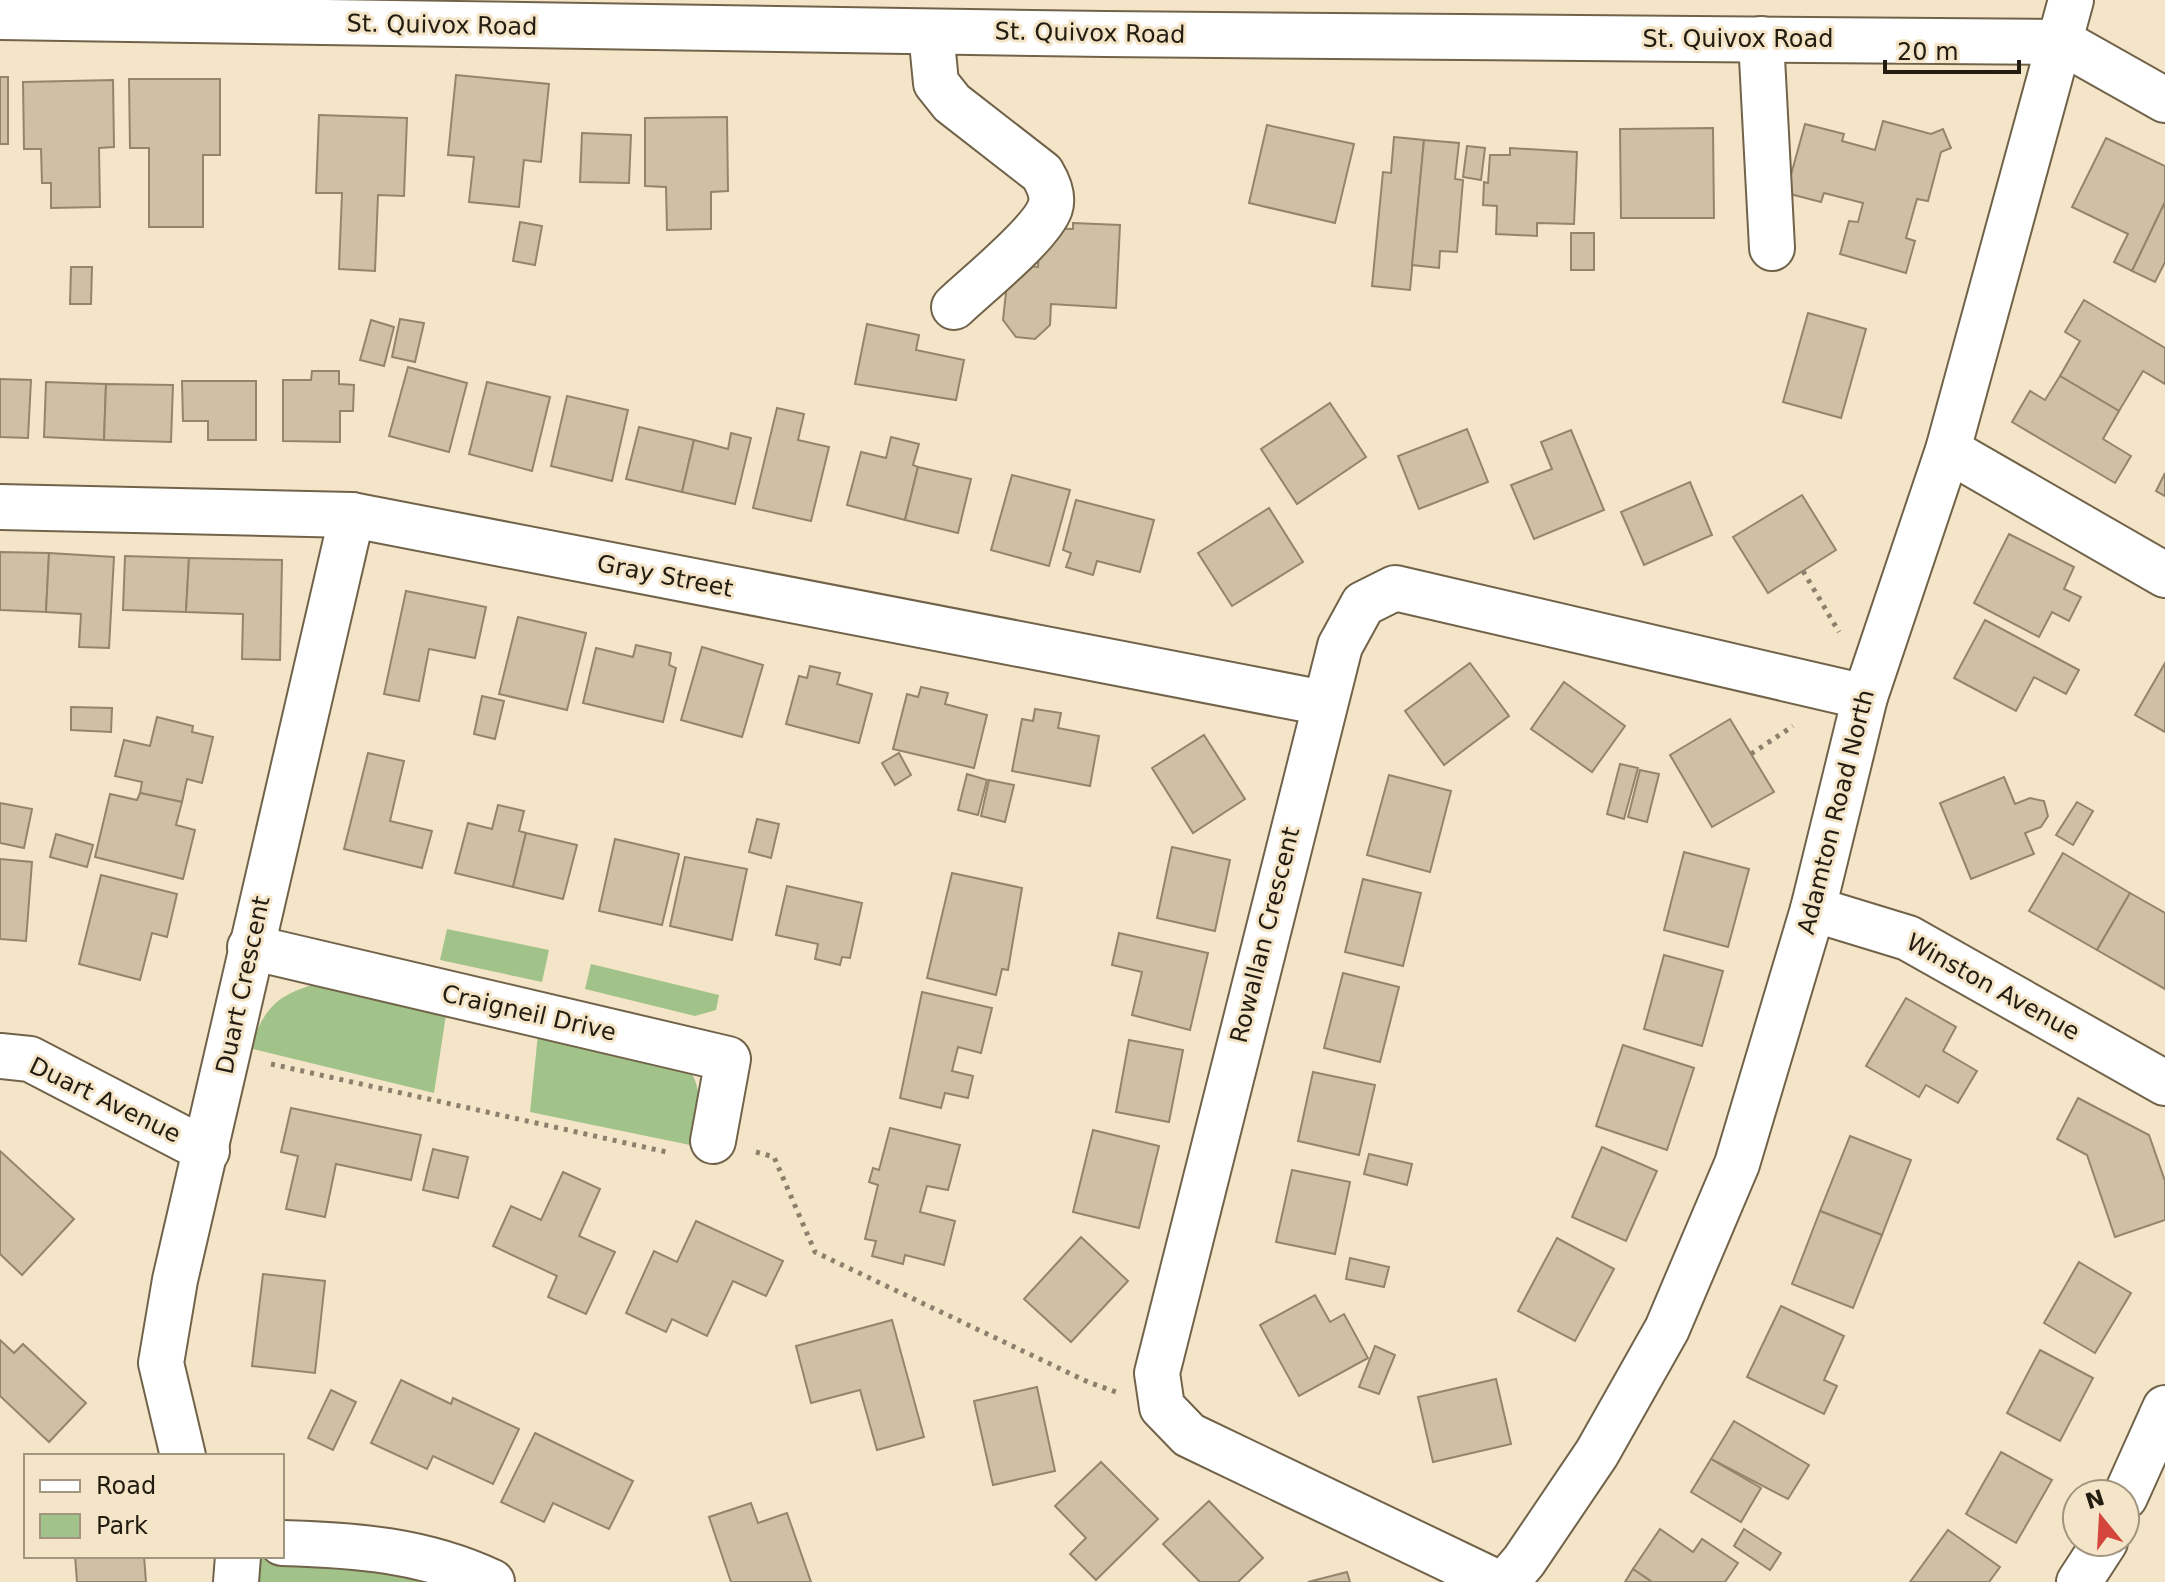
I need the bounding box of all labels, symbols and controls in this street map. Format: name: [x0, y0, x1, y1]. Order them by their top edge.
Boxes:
street label: St. Quivox Road: [346, 9, 538, 41]
street label: St. Quivox Road: [994, 17, 1186, 49]
scale bar: [1885, 24, 2019, 74]
street label: St. Quivox Road: [1643, 25, 1833, 53]
text: 20 m: [1897, 38, 1959, 66]
street label: Gray Street: [595, 549, 735, 603]
street label: Adamton Road North: [1792, 687, 1880, 937]
street label: Rowallan Crescent: [1225, 824, 1305, 1046]
street label: Duart Crescent: [210, 893, 276, 1077]
street label: Winston Avenue: [1902, 928, 2084, 1046]
street label: Craigneil Drive: [439, 979, 619, 1047]
street label: Duart Avenue: [25, 1051, 185, 1149]
legend: [24, 1454, 284, 1558]
text: Road: [96, 1472, 156, 1500]
north arrow: [2061, 1478, 2141, 1558]
text: N: [2082, 1485, 2108, 1514]
text: Park: [96, 1512, 148, 1540]

